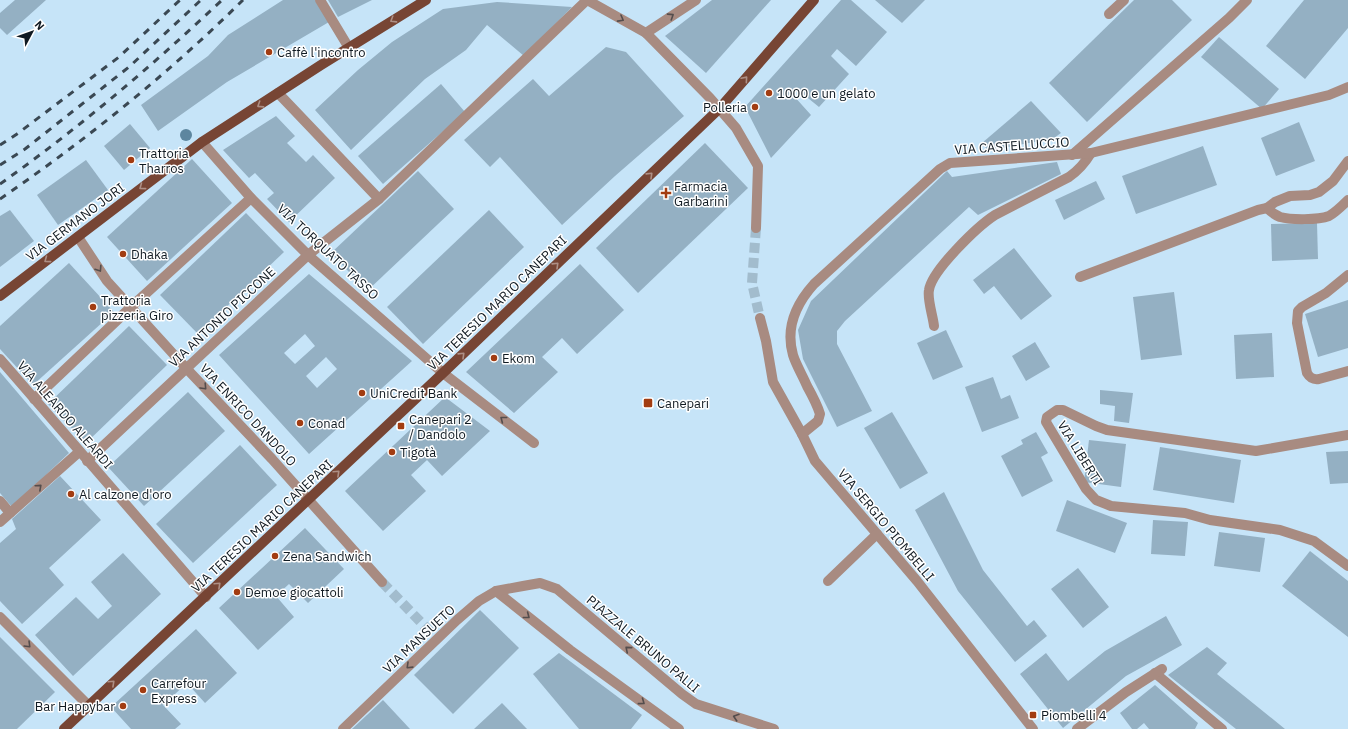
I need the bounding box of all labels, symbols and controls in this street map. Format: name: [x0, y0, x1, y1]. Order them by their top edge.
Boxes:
north arrow: [12, 12, 52, 52]
one-way arrow: [617, 14, 624, 22]
one-way arrow: [667, 14, 674, 21]
one-way arrow: [390, 15, 397, 23]
text: N: [32, 18, 47, 33]
place label: Caffè l'incontro: [277, 44, 366, 61]
marker: Caffè l'incontro: [264, 47, 274, 57]
one-way arrow: [740, 76, 747, 84]
place label: 1000 e un gelato: [777, 85, 876, 102]
marker: 1000 e un gelato: [764, 88, 774, 98]
place label: Polleria: [703, 99, 747, 116]
one-way arrow: [257, 100, 264, 108]
marker: Polleria: [750, 102, 760, 112]
street label: VIA CASTELLUCCIO: [954, 134, 1070, 158]
place label: Trattoria Tharros: [139, 145, 189, 177]
marker: Trattoria Tharros: [126, 155, 136, 165]
one-way arrow: [645, 172, 653, 180]
place label: Farmacia Garbarini: [674, 178, 728, 210]
street label: VIA GERMANO JORI: [22, 179, 128, 265]
one-way arrow: [139, 183, 146, 190]
marker: Farmacia Garbarini: [661, 188, 671, 198]
street label: VIA TORQUATO TASSO: [274, 200, 382, 304]
street label: VIA TERESIO MARIO CANEPARI: [424, 232, 570, 374]
place label: Dhaka: [131, 246, 168, 263]
marker: Dhaka: [118, 249, 128, 259]
one-way arrow: [44, 255, 51, 262]
one-way arrow: [551, 262, 559, 270]
street label: VIA ANTONIO PICCONE: [165, 263, 279, 371]
one-way arrow: [94, 265, 102, 272]
place label: Trattoria pizzeria Giro: [101, 292, 173, 324]
marker: Trattoria pizzeria Giro: [88, 302, 98, 312]
place label: Ekom: [502, 350, 535, 367]
one-way arrow: [457, 352, 465, 359]
marker: Ekom: [489, 353, 499, 363]
street label: VIA ALEARDO ALEARDI: [13, 358, 117, 472]
street label: VIA ENRICO DANDOLO: [196, 360, 300, 470]
one-way arrow: [199, 382, 207, 390]
place label: UniCredit Bank: [370, 385, 458, 402]
marker: UniCredit Bank: [357, 388, 367, 398]
place label: Canepari: [657, 395, 709, 412]
marker: Canepari: [642, 397, 654, 409]
place label: Canepari 2 / Dandolo: [409, 411, 472, 443]
place label: Conad: [308, 415, 345, 432]
one-way arrow: [501, 416, 508, 423]
marker: Conad: [295, 418, 305, 428]
street label: VIA LIBERTI: [1053, 418, 1107, 488]
marker: Canepari 2 / Dandolo: [396, 421, 406, 431]
place label: Tigotà: [400, 444, 436, 461]
marker: Tigotà: [387, 447, 397, 457]
street label: VIA TERESIO MARIO CANEPARI: [188, 456, 336, 596]
street label: VIA SERGIO PIOMBELLI: [834, 465, 938, 585]
one-way arrow: [332, 470, 340, 478]
one-way arrow: [35, 485, 42, 492]
place label: Al calzone d'oro: [79, 486, 171, 503]
marker: Al calzone d'oro: [66, 489, 76, 499]
place label: Zena Sandwich: [283, 548, 372, 565]
marker: Zena Sandwich: [270, 551, 280, 561]
one-way arrow: [213, 582, 221, 590]
place label: Demoe giocattoli: [245, 584, 344, 601]
marker: Demoe giocattoli: [232, 587, 242, 597]
street label: PIAZZALE BRUNO PALLI: [583, 592, 703, 696]
street label: VIA MANSUETO: [379, 601, 459, 677]
one-way arrow: [522, 611, 529, 618]
one-way arrow: [23, 640, 30, 648]
one-way arrow: [626, 646, 633, 653]
one-way arrow: [406, 661, 414, 669]
place label: Carrefour Express: [151, 675, 206, 707]
one-way arrow: [108, 681, 115, 688]
marker: Carrefour Express: [138, 685, 148, 695]
one-way arrow: [637, 697, 644, 704]
place label: Bar Happybar: [35, 698, 115, 715]
marker: Bar Happybar: [118, 701, 128, 711]
place label: Piombelli 4: [1041, 707, 1107, 724]
marker: Piombelli 4: [1028, 710, 1038, 720]
one-way arrow: [733, 713, 740, 722]

